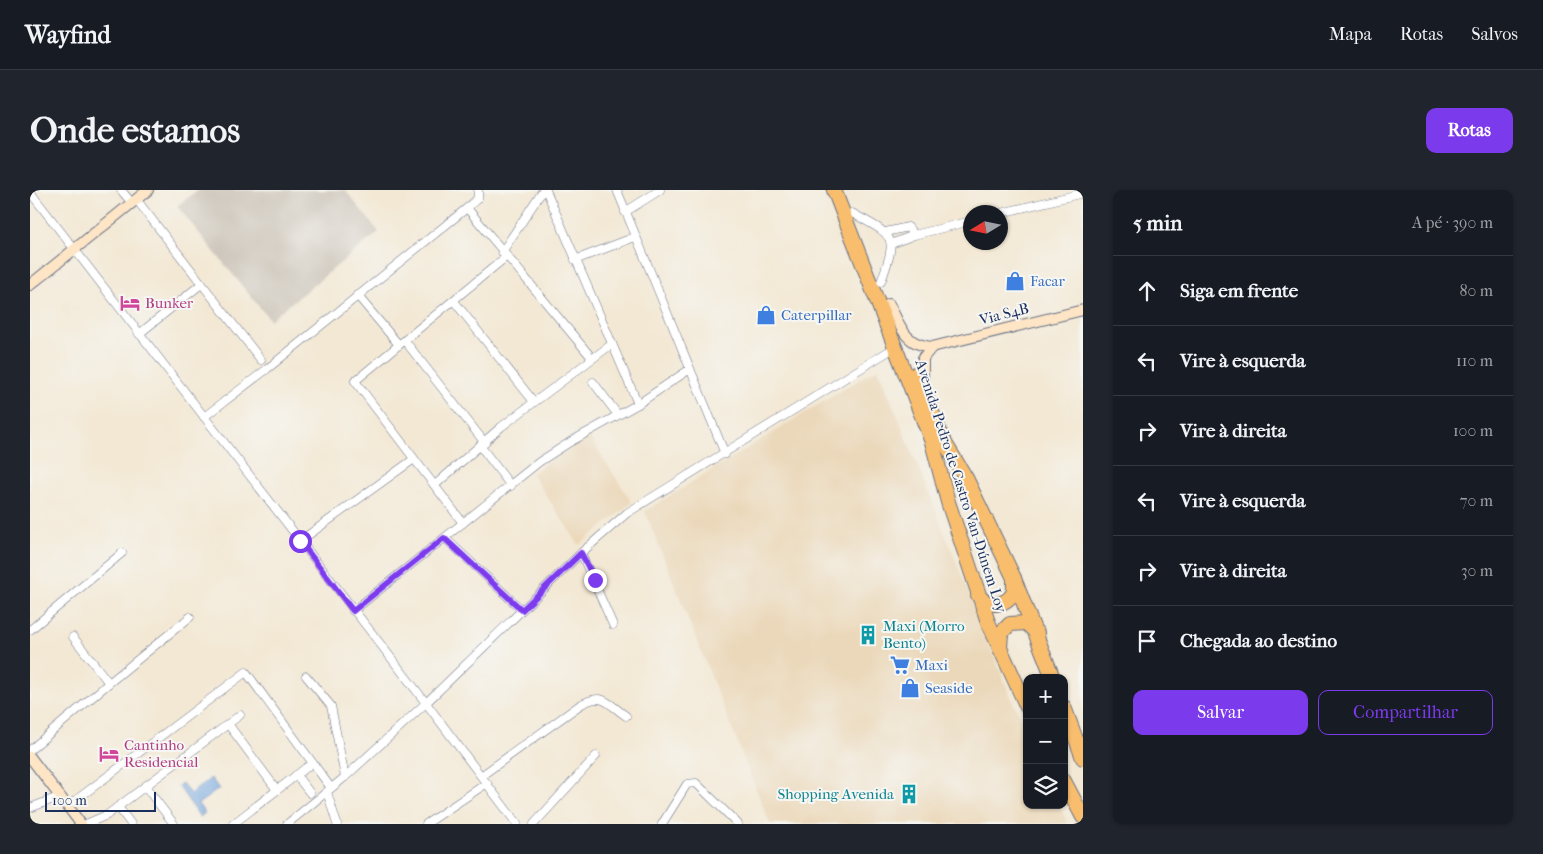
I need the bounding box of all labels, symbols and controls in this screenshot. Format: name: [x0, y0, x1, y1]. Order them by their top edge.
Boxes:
text: Wayfind: [25, 21, 111, 49]
text: Mapa: [1329, 24, 1372, 45]
text: Rotas: [1400, 24, 1443, 45]
text: Salvos: [1471, 24, 1518, 45]
button: Rotas: [1426, 108, 1513, 153]
text: Onde estamos: [30, 110, 240, 151]
north arrow: [963, 205, 1008, 250]
text: 5 min: [1133, 211, 1182, 235]
text: A pé · 390 m: [1412, 213, 1493, 232]
shop icon: Facar: [1004, 270, 1026, 292]
place label: Facar: [1030, 272, 1065, 290]
icon: ahead: [1133, 277, 1161, 305]
text: Siga em frente: [1180, 280, 1298, 302]
text: 80 m: [1459, 281, 1493, 300]
hotel icon: Bunker: [119, 292, 141, 314]
place label: Bunker: [145, 294, 194, 312]
street label: Via S4B: [976, 299, 1031, 329]
shop icon: Caterpillar: [755, 304, 777, 326]
place label: Caterpillar: [781, 306, 852, 324]
icon: left: [1133, 347, 1161, 375]
text: Vire à esquerda: [1180, 350, 1306, 372]
text: 110 m: [1456, 351, 1493, 370]
street label: Avenida Pedro de Castro Van-Dúnem Loy: [911, 356, 1011, 616]
icon: right: [1133, 417, 1161, 445]
text: Vire à direita: [1180, 420, 1287, 442]
text: 100 m: [1453, 421, 1493, 440]
icon: left: [1133, 487, 1161, 515]
text: Vire à esquerda: [1180, 490, 1306, 512]
text: 70 m: [1460, 491, 1493, 510]
route start: [289, 530, 312, 553]
icon: right: [1133, 557, 1161, 585]
text: Vire à direita: [1180, 560, 1287, 582]
text: 30 m: [1461, 561, 1493, 580]
route end: [584, 569, 607, 592]
place label: Maxi (Morro Bento): [883, 617, 965, 652]
building icon: Maxi (Morro Bento): [857, 624, 879, 646]
icon: arrive: [1133, 627, 1161, 655]
text: Chegada ao destino: [1180, 630, 1337, 652]
supermarket icon: Maxi: [889, 654, 911, 676]
place label: Maxi: [915, 656, 948, 674]
map controls: [1023, 674, 1068, 809]
button: +: [1023, 674, 1068, 719]
shop icon: Seaside: [899, 677, 921, 699]
place label: Seaside: [925, 679, 973, 697]
button: Salvar: [1133, 690, 1308, 735]
button: Compartilhar: [1318, 690, 1493, 735]
button: −: [1023, 719, 1068, 764]
place label: Cantinho Residencial: [124, 736, 198, 771]
hotel icon: Cantinho Residencial: [98, 743, 120, 765]
button: layers: [1023, 764, 1068, 809]
building icon: Shopping Avenida: [898, 783, 920, 805]
place label: Shopping Avenida: [778, 785, 895, 803]
scale bar: [45, 789, 156, 812]
text: 100 m: [52, 792, 87, 809]

